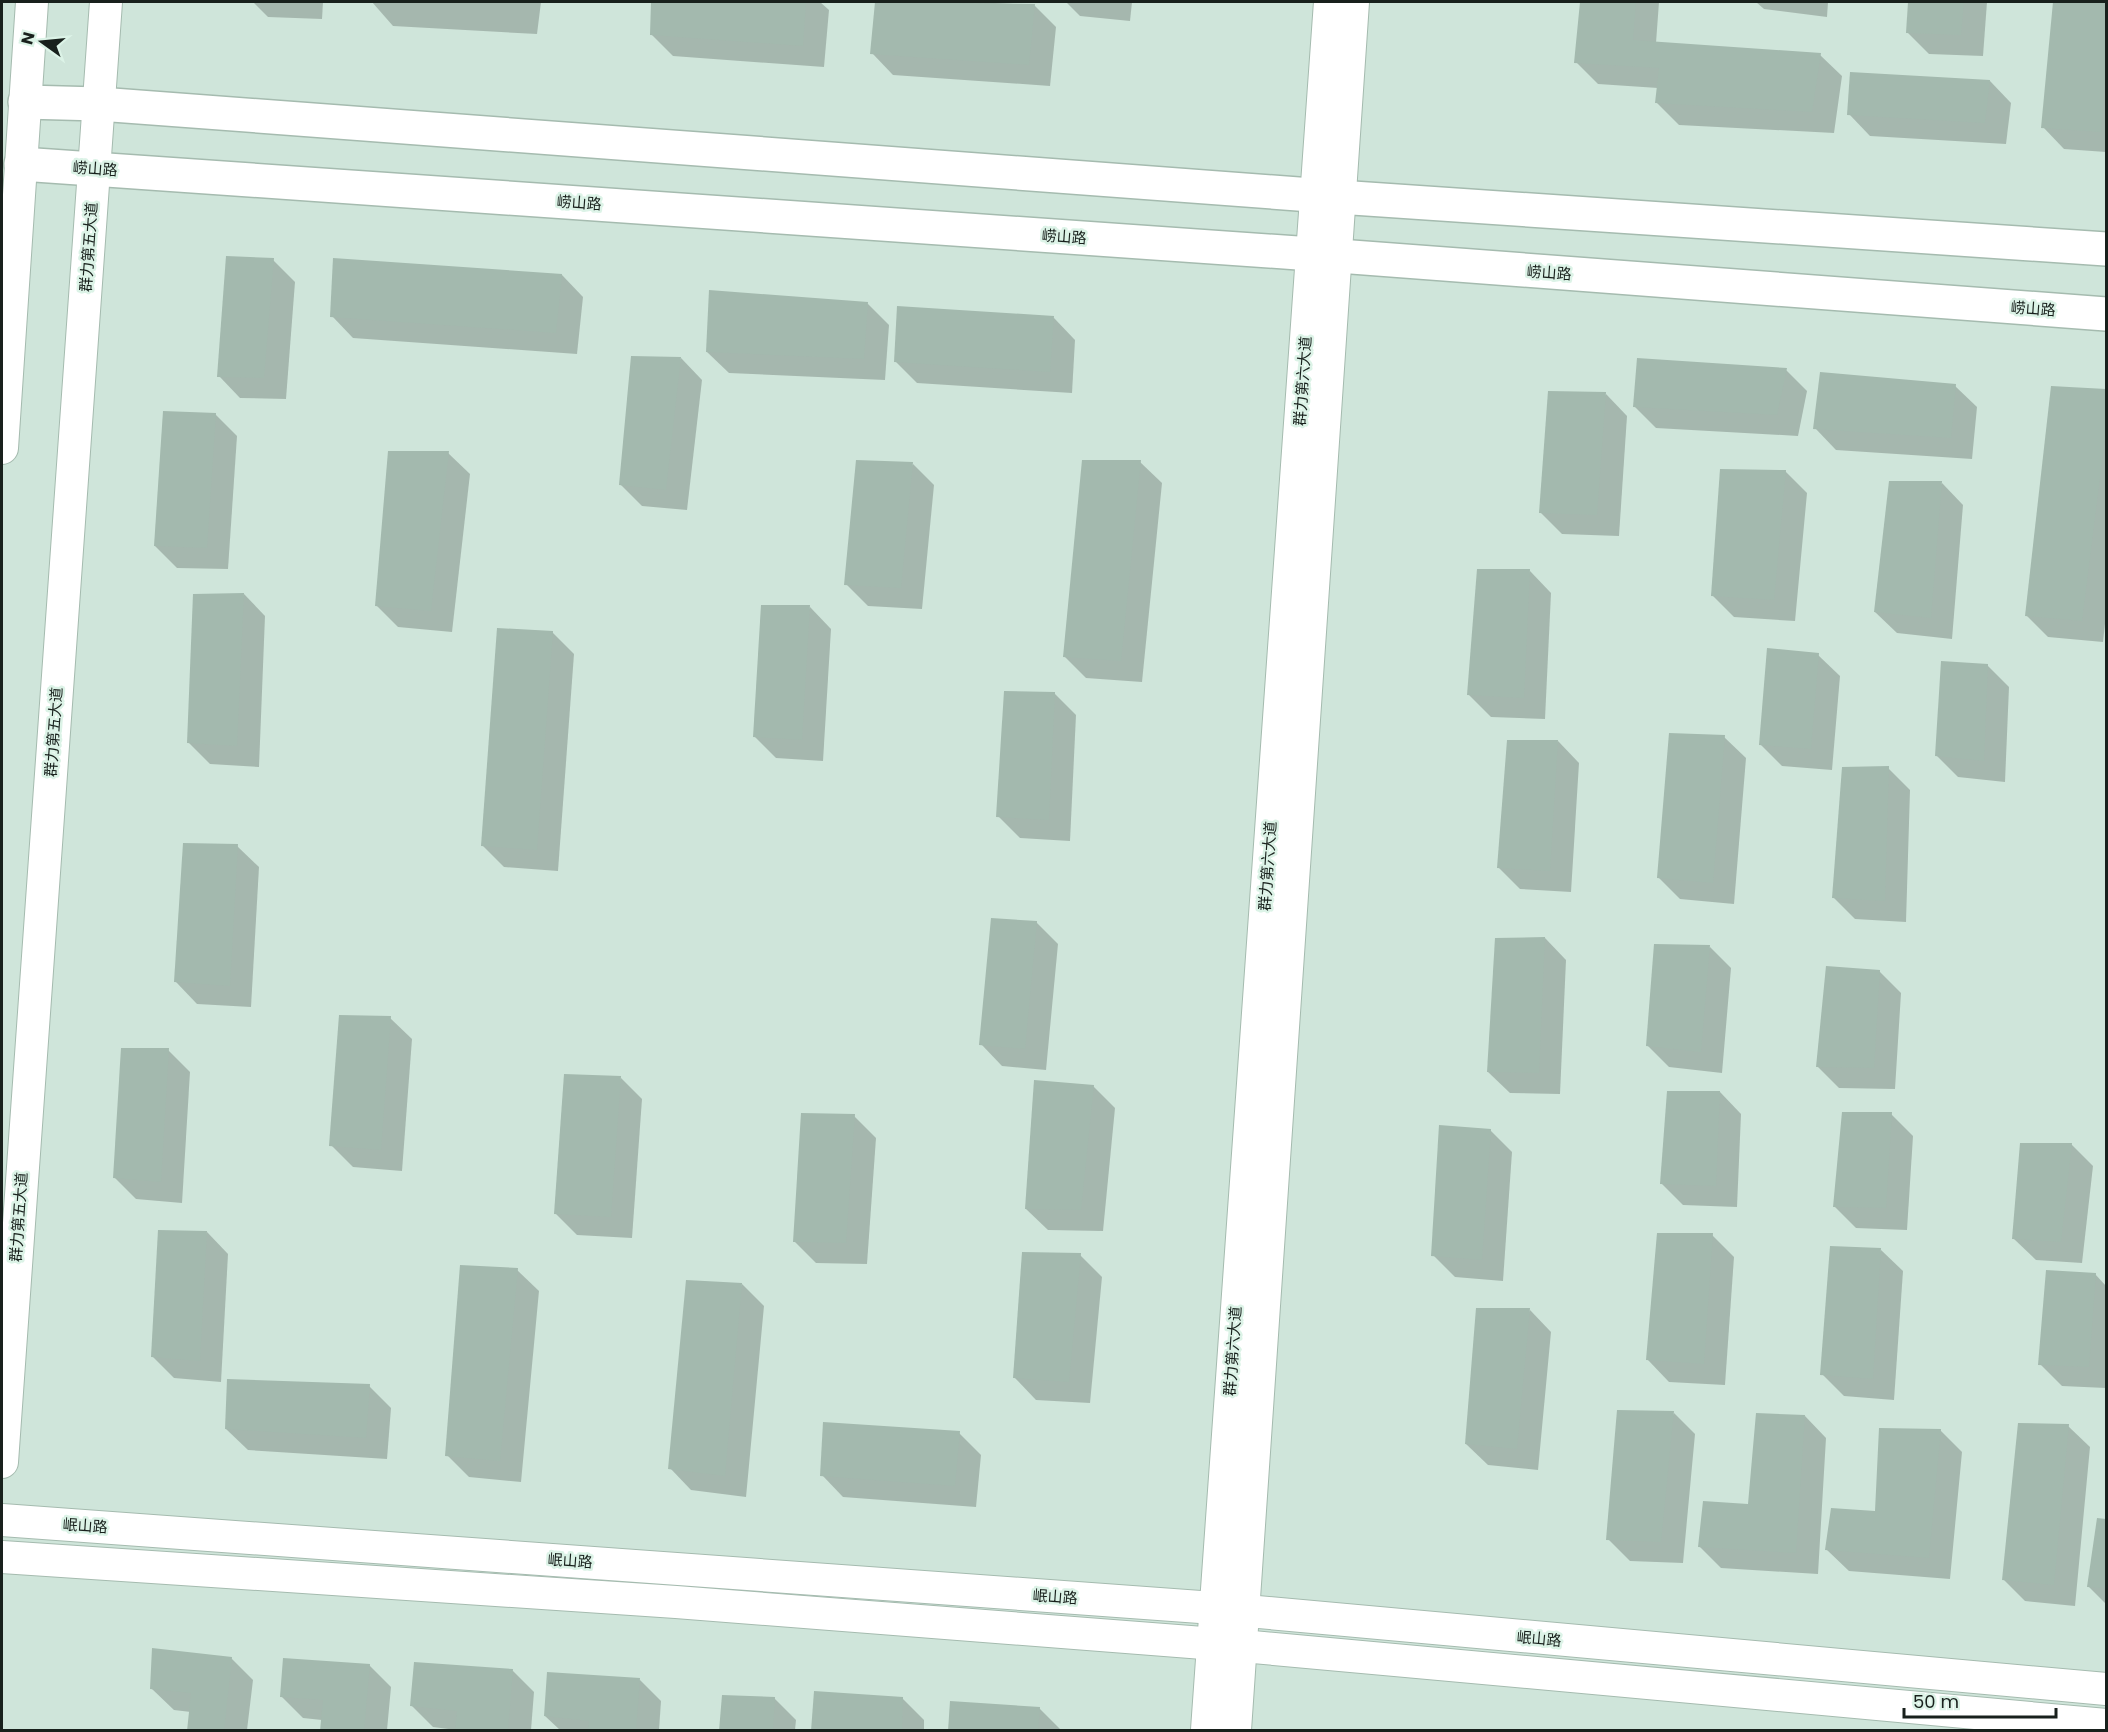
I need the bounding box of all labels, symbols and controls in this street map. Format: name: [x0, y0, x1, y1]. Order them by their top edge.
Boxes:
north arrow: [12, 12, 72, 72]
text: N: [15, 29, 41, 47]
street label: 崂山路: [72, 156, 118, 181]
street label: 崂山路: [556, 190, 602, 215]
street label: 群力第五大道: [75, 201, 102, 293]
street label: 崂山路: [1041, 224, 1087, 249]
street label: 崂山路: [1526, 260, 1572, 285]
street label: 崂山路: [2010, 296, 2056, 321]
street label: 群力第六大道: [1289, 335, 1316, 427]
street label: 群力第五大道: [40, 686, 67, 778]
street label: 群力第六大道: [1254, 820, 1281, 912]
street label: 群力第五大道: [5, 1171, 32, 1263]
street label: 群力第六大道: [1219, 1305, 1246, 1397]
street label: 岷山路: [62, 1513, 108, 1538]
street label: 岷山路: [547, 1548, 593, 1573]
street label: 岷山路: [1032, 1584, 1078, 1609]
street label: 岷山路: [1516, 1626, 1562, 1651]
scale bar: [1904, 1681, 2056, 1719]
text: 50 m: [1913, 1689, 1959, 1714]

